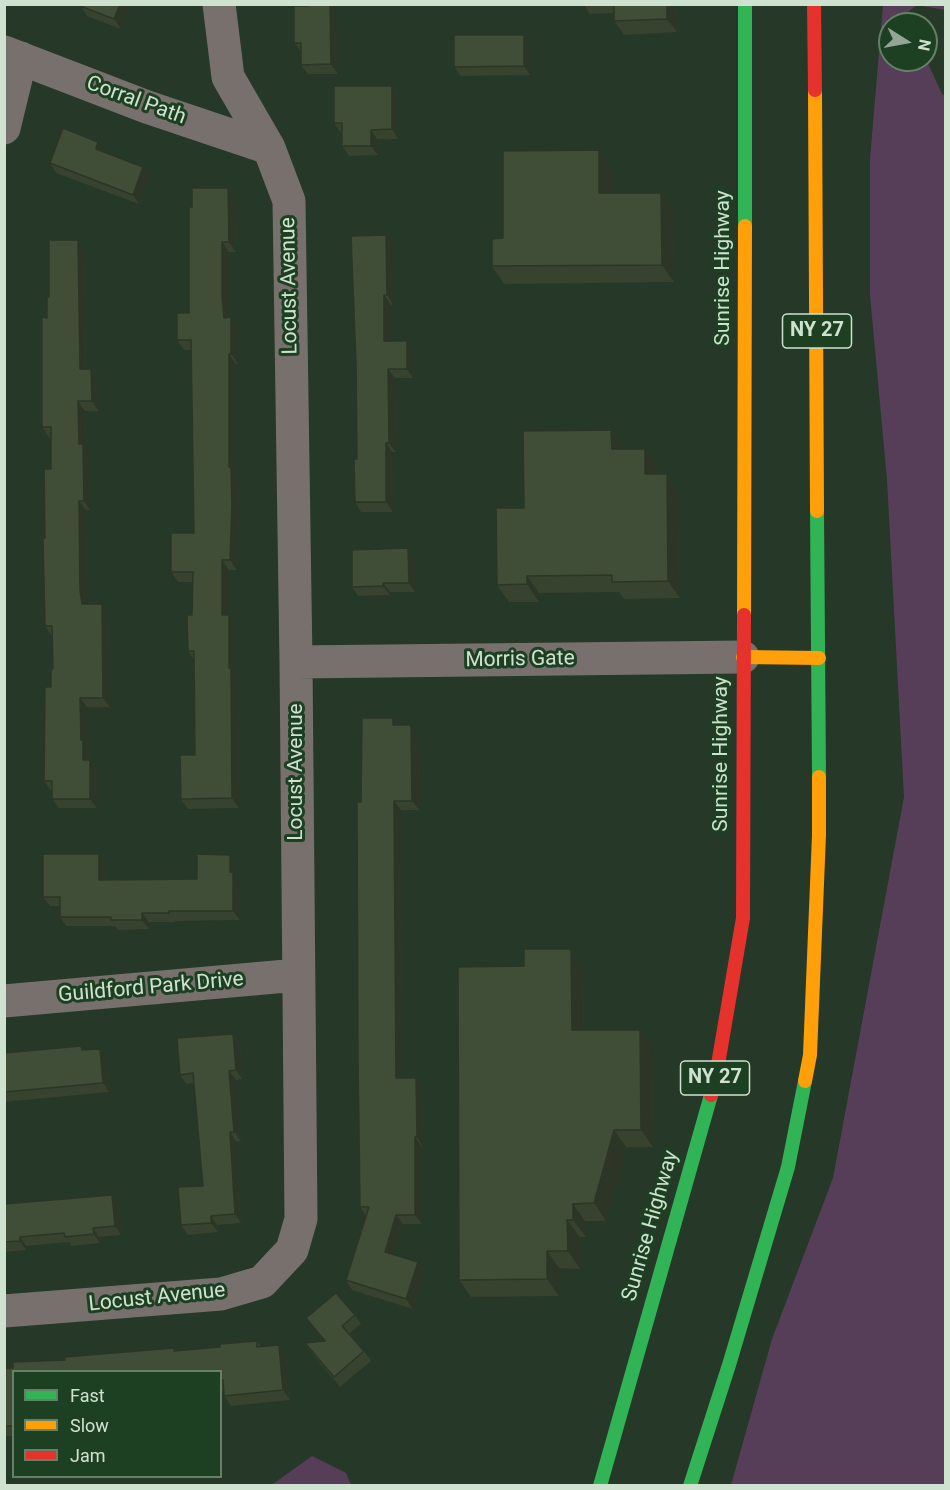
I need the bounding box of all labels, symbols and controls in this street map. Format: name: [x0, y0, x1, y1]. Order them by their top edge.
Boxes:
north arrow: [878, 12, 938, 72]
text: N: [914, 38, 935, 52]
street label: Corral Path: [83, 71, 189, 131]
street label: Sunrise Highway: [711, 190, 737, 346]
street label: Locust Avenue: [276, 217, 304, 355]
road number: NY 27: [782, 314, 852, 348]
street label: Morris Gate: [465, 646, 575, 674]
street label: Sunrise Highway: [709, 676, 735, 832]
street label: Locust Avenue: [284, 703, 310, 841]
street label: Guildford Park Drive: [57, 967, 245, 1009]
road number: NY 27: [680, 1061, 750, 1095]
street label: Sunrise Highway: [617, 1148, 685, 1304]
street label: Locust Avenue: [87, 1278, 227, 1318]
legend: [12, 1370, 222, 1478]
text: Fast: [70, 1385, 105, 1406]
text: Slow: [70, 1415, 109, 1436]
text: Jam: [70, 1445, 106, 1466]

